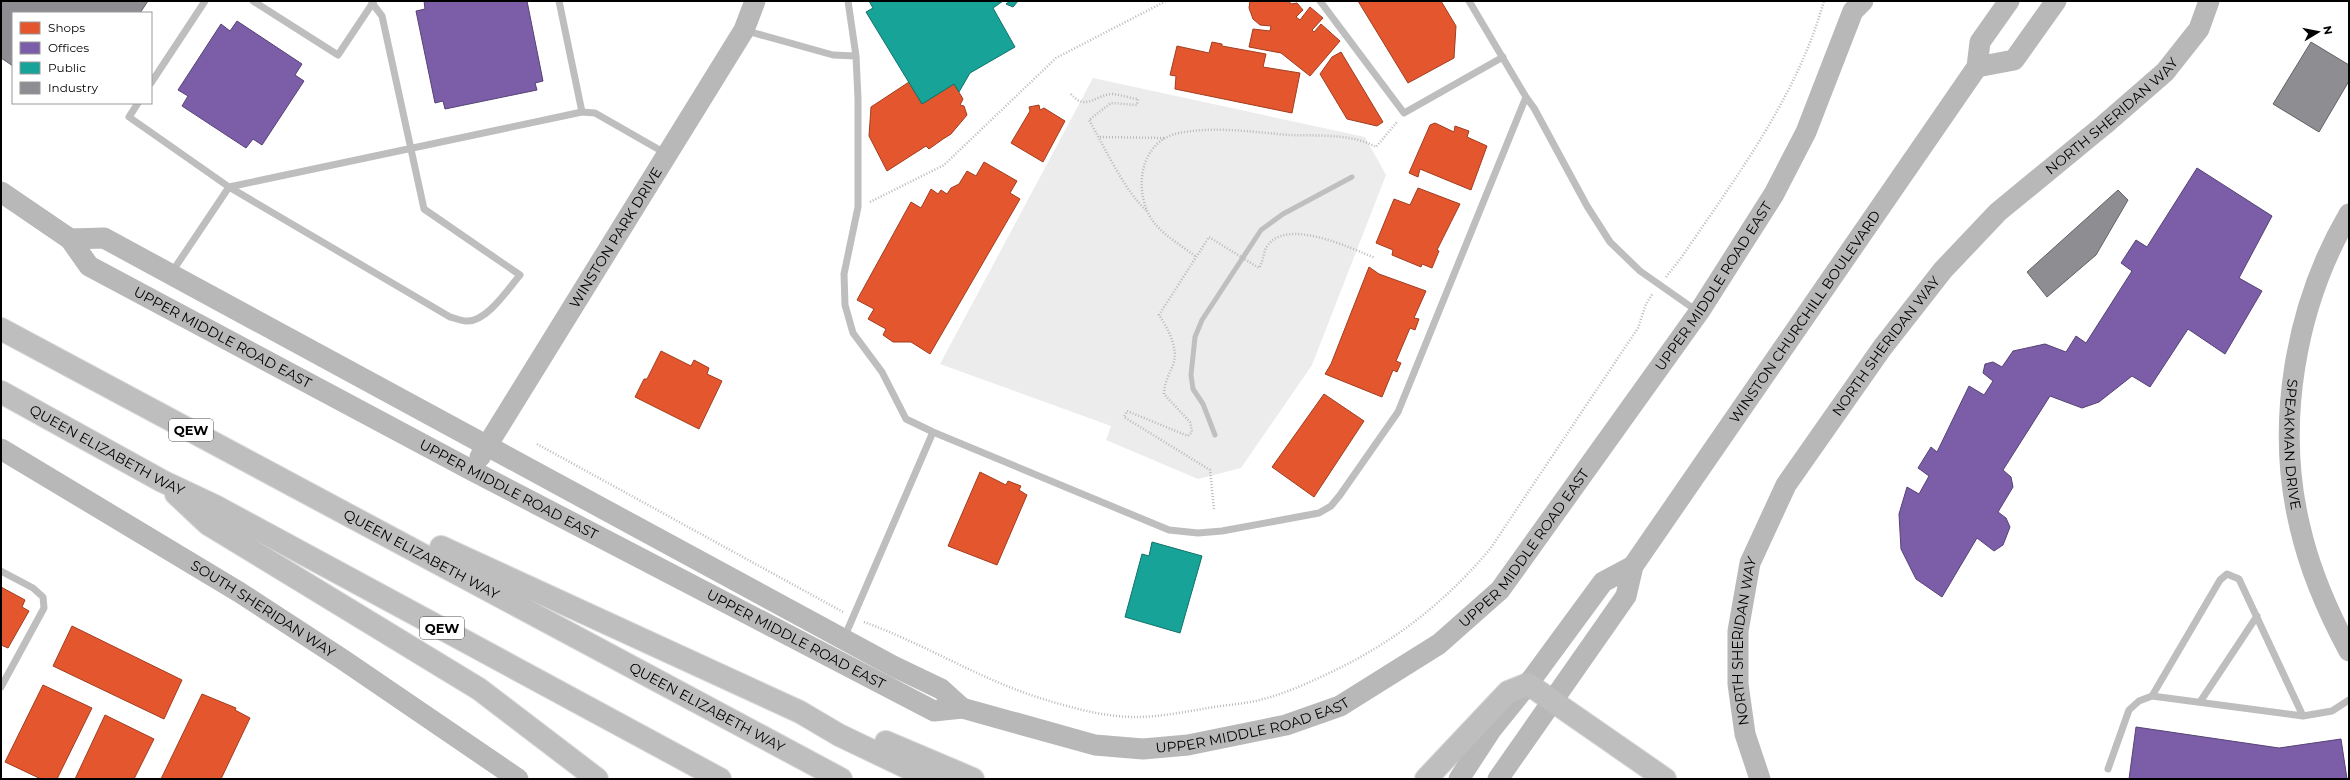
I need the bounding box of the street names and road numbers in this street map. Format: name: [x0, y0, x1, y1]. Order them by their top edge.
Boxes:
street label: NORTH SHERIDAN WAY: [2042, 54, 2182, 178]
street label: WINSTON PARK DRIVE: [565, 164, 666, 311]
street label: UPPER MIDDLE ROAD EAST: [1651, 198, 1776, 374]
street label: WINSTON CHURCHILL BOULEVARD: [1725, 207, 1885, 426]
street label: NORTH SHERIDAN WAY: [1828, 272, 1944, 420]
street label: UPPER MIDDLE ROAD EAST: [131, 283, 315, 392]
street label: SPEAKMAN DRIVE: [2280, 378, 2305, 511]
street label: QUEEN ELIZABETH WAY: [26, 401, 188, 499]
road number: QEW: [169, 419, 213, 441]
street label: UPPER MIDDLE ROAD EAST: [416, 435, 601, 544]
street label: UPPER MIDDLE ROAD EAST: [1455, 465, 1593, 631]
street label: QUEEN ELIZABETH WAY: [340, 505, 503, 603]
street label: NORTH SHERIDAN WAY: [1729, 554, 1761, 727]
street label: SOUTH SHERIDAN WAY: [188, 556, 339, 661]
street label: UPPER MIDDLE ROAD EAST: [704, 585, 889, 693]
road number: QEW: [420, 617, 464, 639]
street label: QUEEN ELIZABETH WAY: [626, 658, 788, 756]
street label: UPPER MIDDLE ROAD EAST: [1155, 693, 1353, 757]

